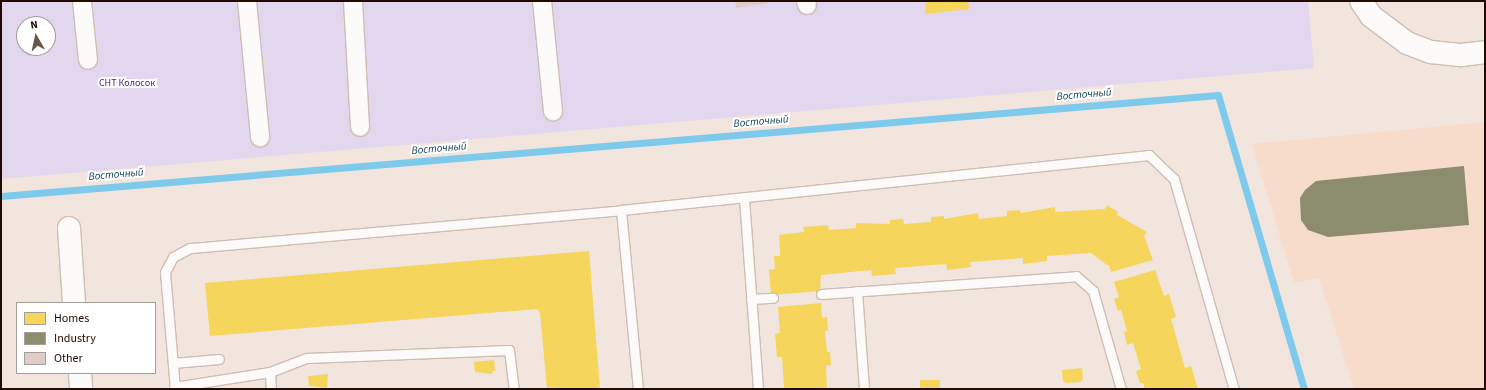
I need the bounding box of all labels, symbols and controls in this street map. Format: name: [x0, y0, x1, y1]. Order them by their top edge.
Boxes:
north arrow: [16, 16, 56, 56]
text: N: [29, 17, 39, 33]
park label: СНТ Колосок: [99, 78, 155, 90]
water label: Восточный: [1056, 86, 1112, 104]
water label: Восточный: [733, 113, 789, 131]
water label: Восточный: [411, 140, 467, 158]
water label: Восточный: [88, 166, 144, 184]
legend: [16, 302, 156, 374]
text: Homes: [54, 310, 89, 327]
text: Industry: [54, 330, 96, 347]
text: Other: [54, 350, 83, 367]

